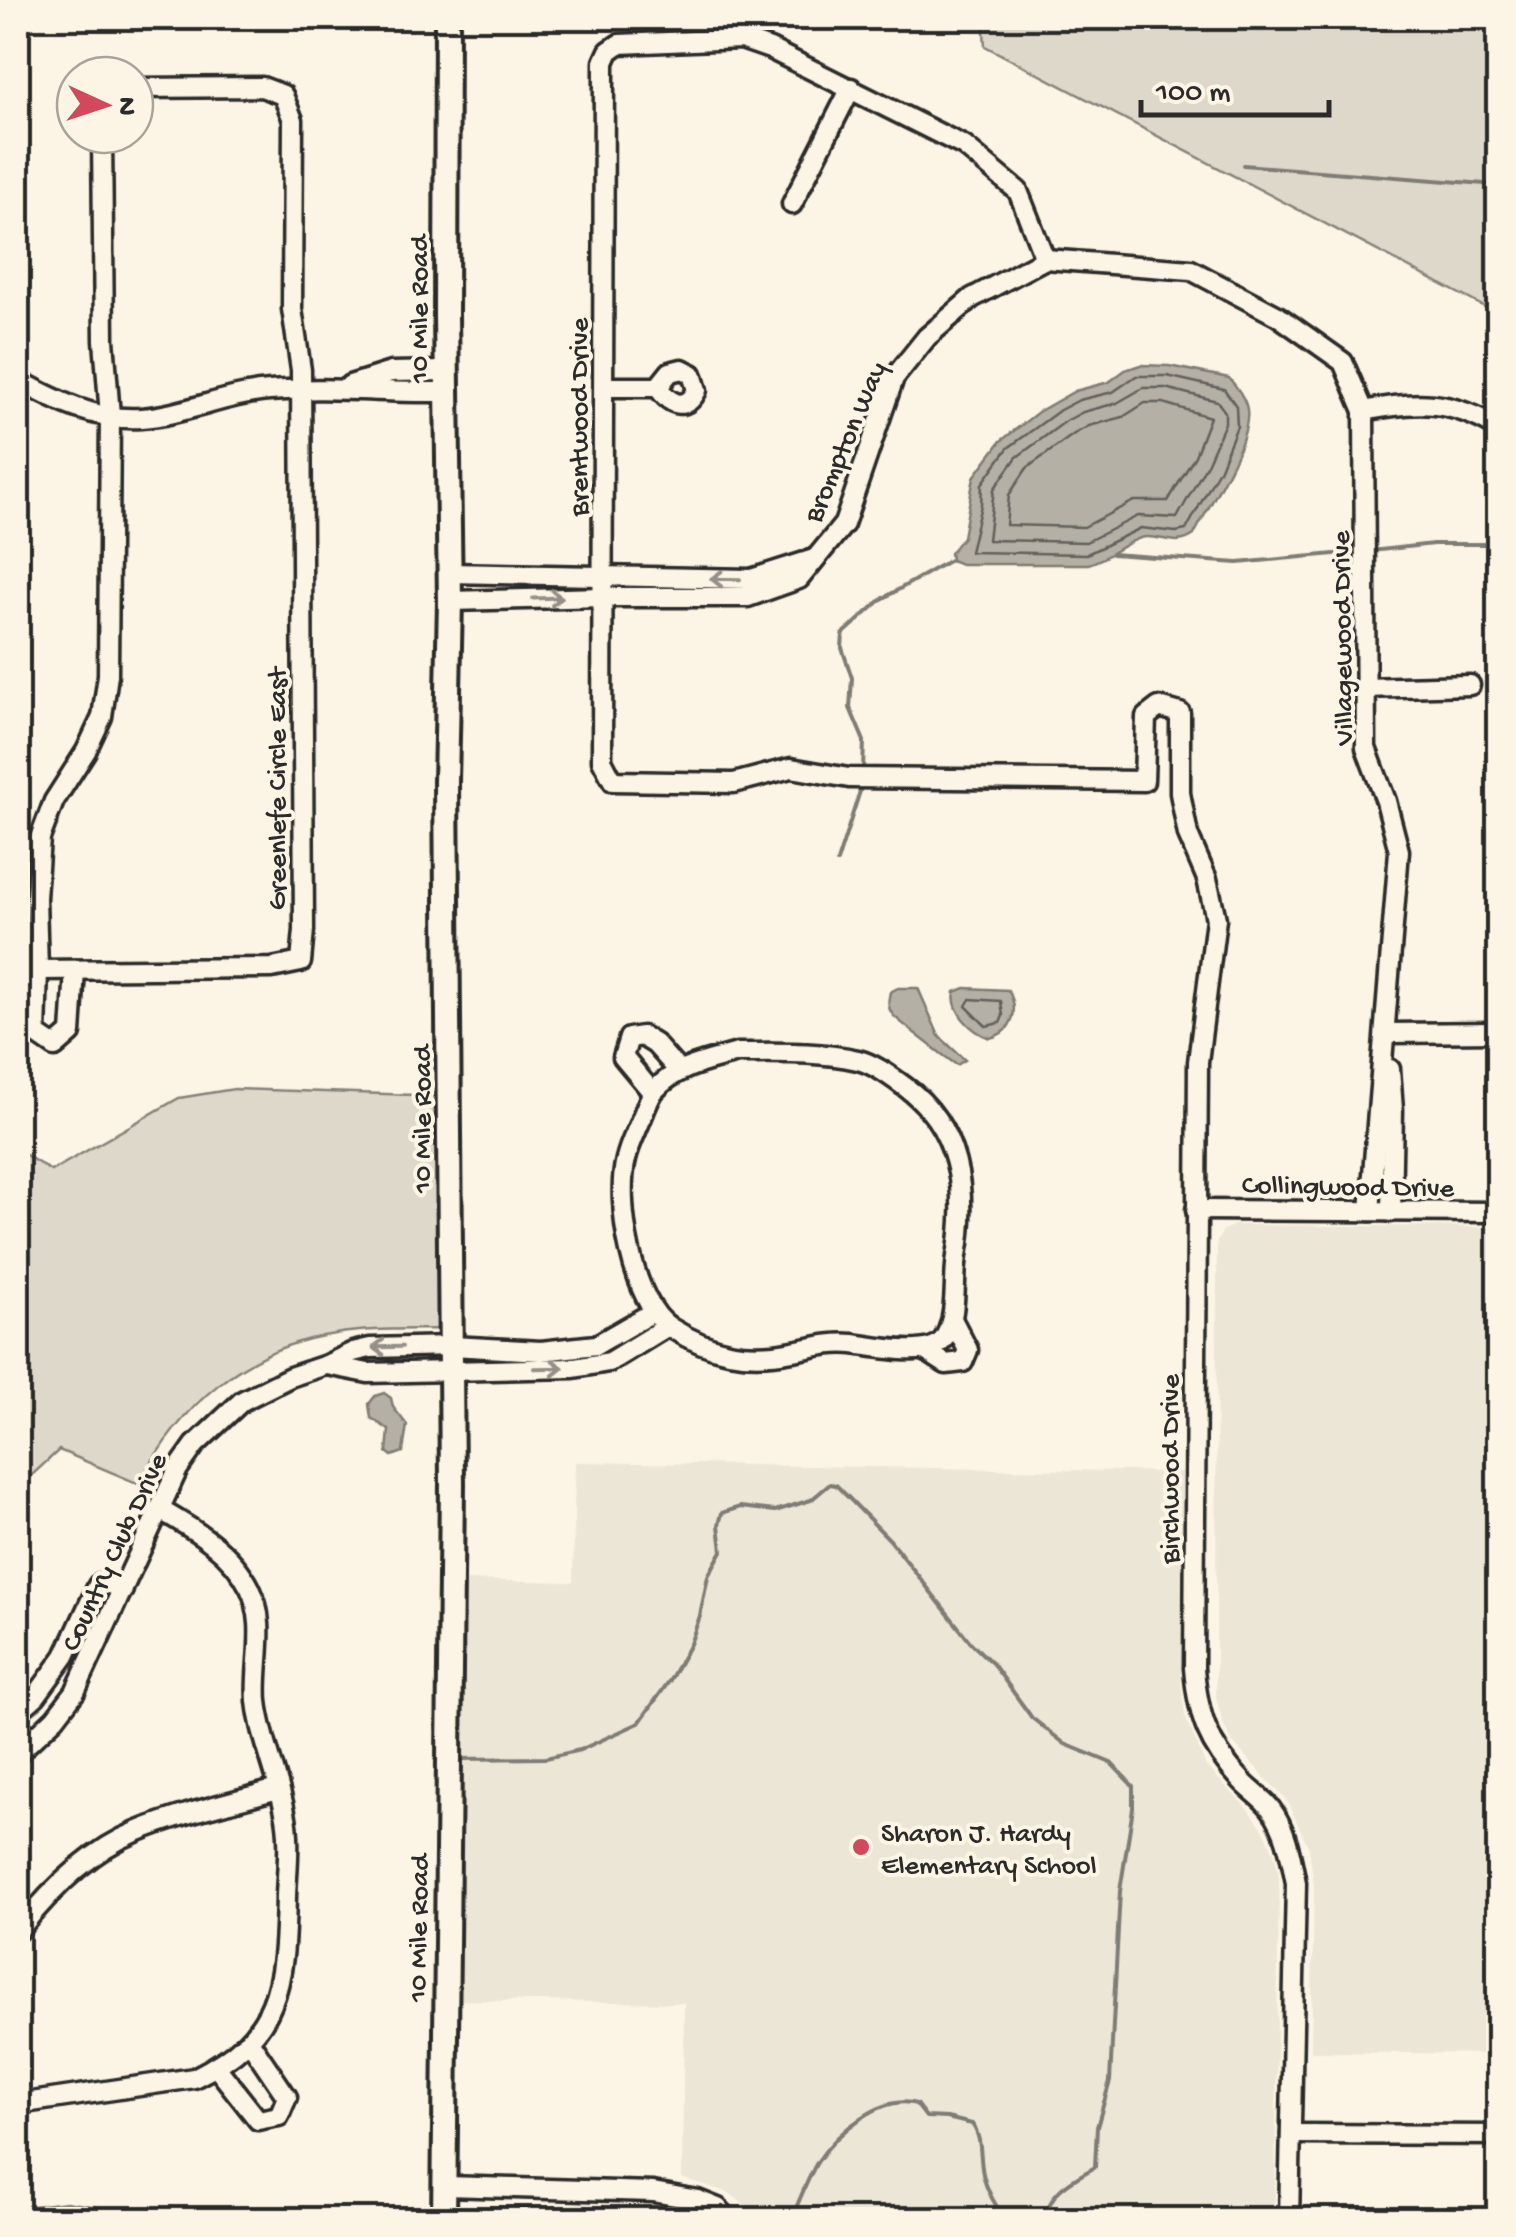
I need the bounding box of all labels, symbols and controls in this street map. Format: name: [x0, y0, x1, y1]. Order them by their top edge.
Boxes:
north arrow: [55, 55, 155, 155]
scale bar: [1141, 55, 1328, 117]
text: 100 m: [1155, 77, 1231, 112]
text: N: [109, 96, 142, 116]
street label: 10 Mile Road: [405, 233, 438, 384]
street label: Brentwood Drive: [565, 317, 598, 517]
street label: Brompton Way: [798, 357, 896, 529]
street label: Villagewood Drive: [1326, 530, 1363, 747]
one-way arrow: [710, 569, 742, 588]
one-way arrow: [531, 589, 563, 608]
street label: Greenlefe Circle East: [263, 665, 296, 910]
street label: 10 Mile Road: [408, 1043, 441, 1194]
street label: Collingwood Drive: [1242, 1170, 1455, 1207]
one-way arrow: [372, 1338, 404, 1357]
one-way arrow: [533, 1359, 565, 1378]
street label: Birchwood Drive: [1156, 1374, 1189, 1565]
street label: Country Club Drive: [56, 1448, 177, 1657]
place label: Sharon J. Hardy Elementary School: [881, 1819, 1097, 1884]
marker: Sharon J. Hardy Elementary School: [850, 1836, 872, 1858]
street label: 10 Mile Road: [403, 1851, 438, 2003]

